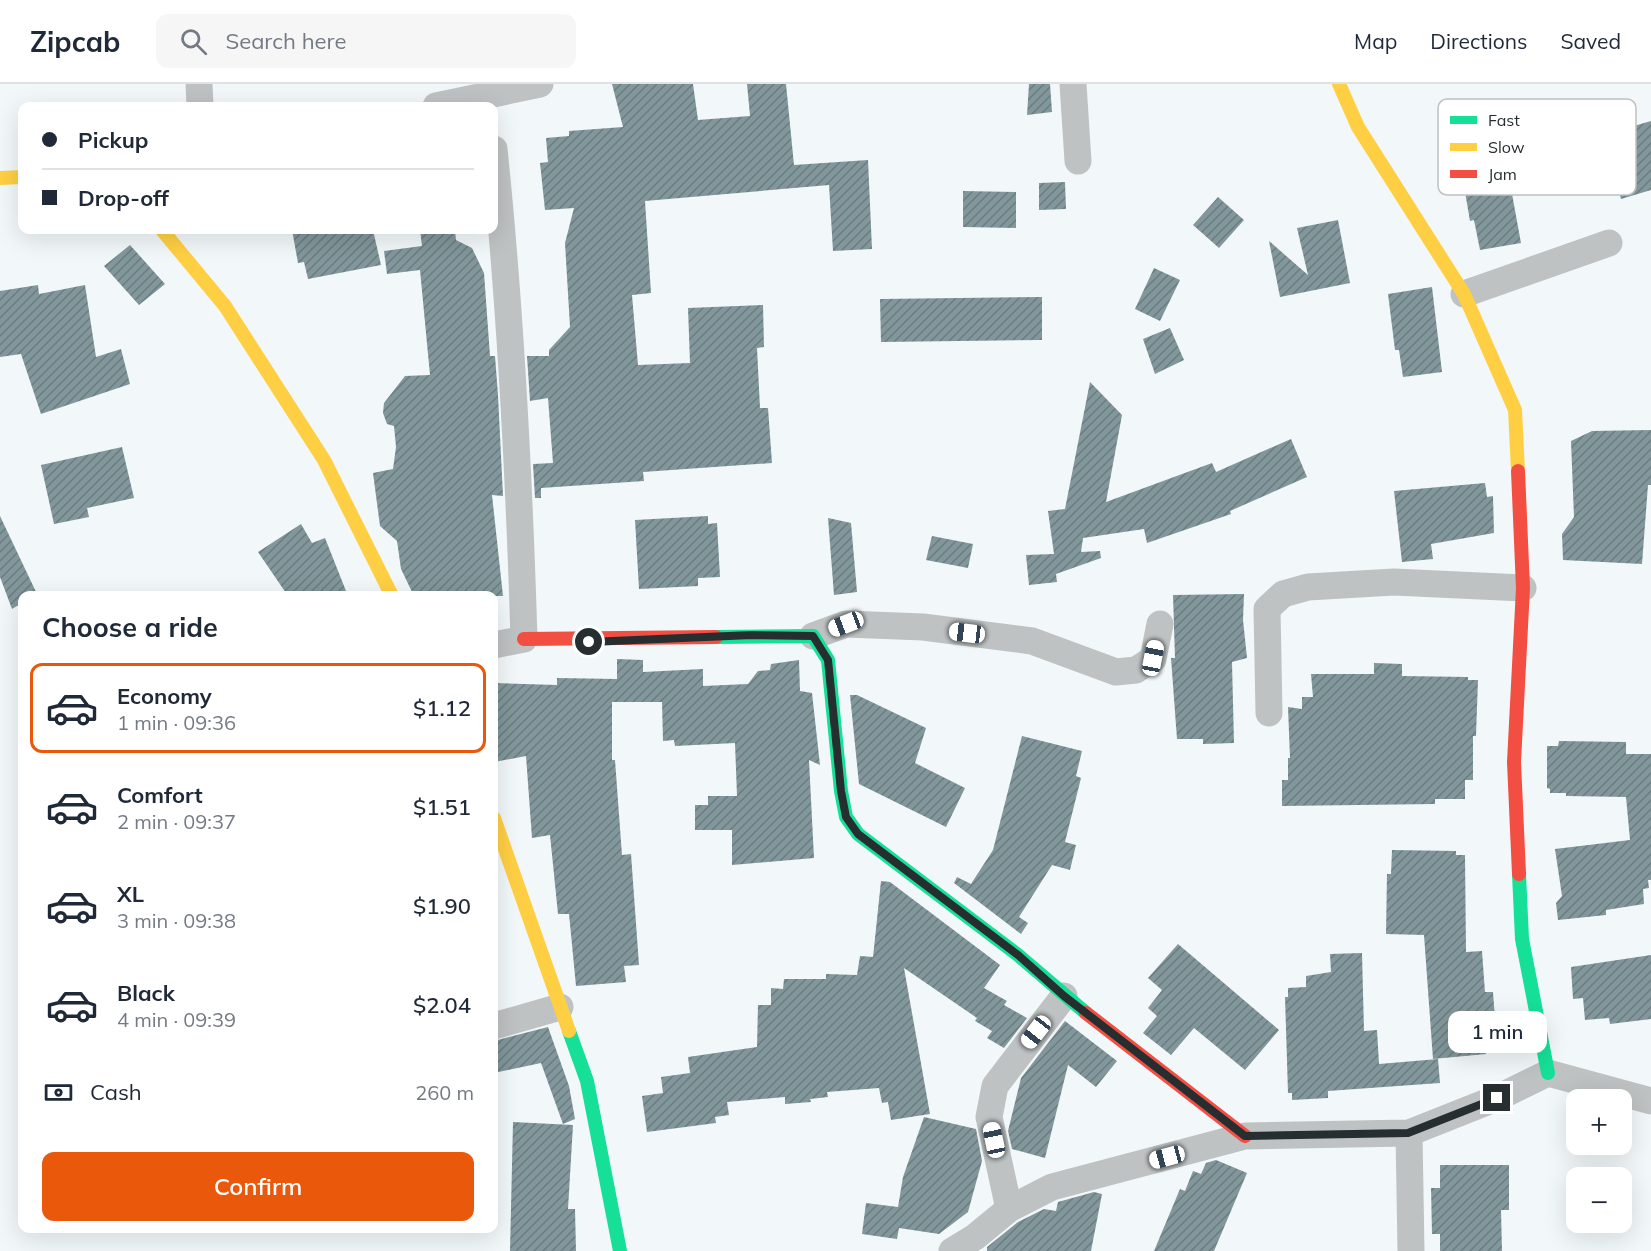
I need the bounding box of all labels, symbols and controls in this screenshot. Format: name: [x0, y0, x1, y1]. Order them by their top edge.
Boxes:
search box: [156, 14, 576, 68]
text: Zipcab: [30, 24, 120, 59]
icon: search: [177, 25, 210, 58]
text: Search here: [225, 27, 346, 55]
text: Map: [1354, 28, 1397, 54]
text: Directions: [1430, 28, 1527, 54]
text: Saved: [1560, 28, 1621, 54]
legend: [1438, 99, 1636, 195]
text: Fast: [1488, 110, 1520, 130]
text: Pickup: [78, 126, 148, 154]
text: Slow: [1488, 137, 1525, 157]
text: Jam: [1488, 164, 1517, 184]
text: Drop-off: [78, 184, 169, 212]
car: [826, 609, 866, 639]
text: Choose a ride: [42, 610, 218, 644]
car: [948, 622, 986, 644]
route start: [575, 628, 602, 655]
car: [1141, 639, 1165, 677]
icon: car: [45, 681, 99, 735]
text: Economy: [117, 682, 212, 710]
text: $1.12: [413, 694, 471, 722]
text: 1 min · 09:36: [117, 710, 236, 735]
icon: car: [45, 780, 99, 834]
text: Comfort: [117, 781, 203, 809]
text: $1.51: [413, 793, 471, 821]
text: 2 min · 09:37: [117, 809, 236, 834]
icon: car: [45, 879, 99, 933]
text: XL: [117, 880, 144, 908]
text: $1.90: [413, 892, 471, 920]
text: 3 min · 09:38: [117, 908, 236, 933]
icon: car: [45, 978, 99, 1032]
text: Black: [117, 979, 175, 1007]
text: $2.04: [413, 991, 471, 1019]
text: 4 min · 09:39: [117, 1007, 236, 1032]
callout: 1 min: [1448, 1011, 1546, 1053]
car: [1018, 1012, 1054, 1052]
text: 1 min: [1472, 1019, 1523, 1044]
icon: cash: [42, 1076, 75, 1109]
text: Cash: [90, 1078, 142, 1106]
text: 260 m: [415, 1080, 474, 1105]
route end: [1483, 1084, 1510, 1111]
map controls: [1566, 1089, 1632, 1233]
button: +: [1566, 1089, 1632, 1155]
car: [981, 1121, 1007, 1159]
car: [1147, 1144, 1187, 1170]
button: Confirm: [42, 1152, 474, 1221]
button: −: [1566, 1167, 1632, 1233]

